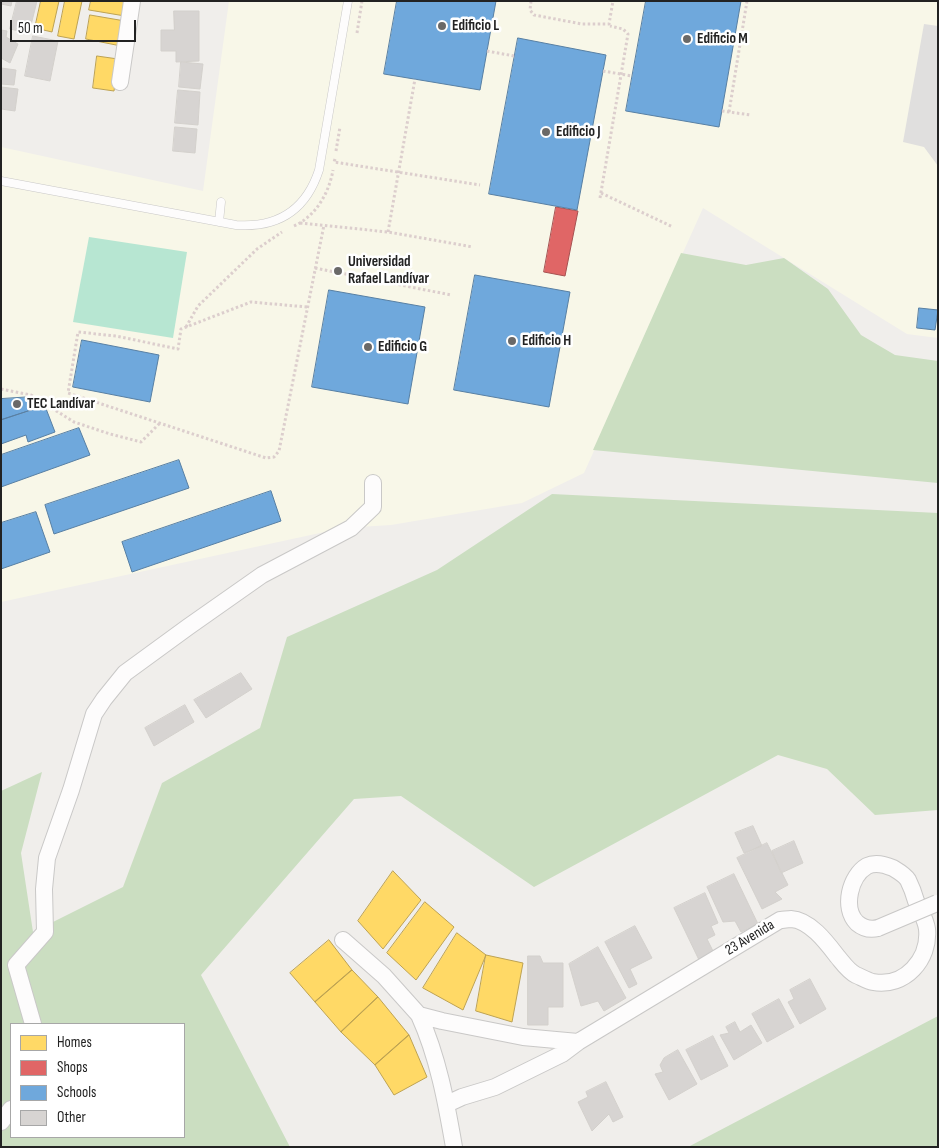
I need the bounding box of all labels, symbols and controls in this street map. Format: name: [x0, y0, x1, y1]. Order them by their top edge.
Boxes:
scale bar: [12, 10, 139, 42]
place label: Edificio L: [452, 17, 499, 35]
text: 50 m: [18, 19, 43, 38]
marker: Edificio L: [436, 20, 448, 32]
place label: Edificio M: [697, 30, 748, 48]
marker: Edificio M: [681, 33, 693, 45]
place label: Edificio J: [556, 123, 601, 141]
marker: Edificio J: [540, 126, 552, 138]
place label: Universidad Rafael Landívar: [348, 253, 429, 288]
marker: Universidad Rafael Landívar: [332, 265, 344, 277]
place label: Edificio H: [522, 332, 571, 350]
marker: Edificio H: [506, 335, 518, 347]
place label: Edificio G: [378, 338, 427, 356]
marker: Edificio G: [362, 341, 374, 353]
place label: TEC Landívar: [27, 395, 95, 413]
marker: TEC Landívar: [11, 398, 23, 410]
street label: 23 Avenida: [722, 916, 778, 960]
legend: [10, 1023, 185, 1138]
text: Homes: [57, 1033, 92, 1052]
text: Shops: [57, 1058, 88, 1077]
text: Schools: [57, 1083, 96, 1102]
text: Other: [57, 1108, 86, 1127]

